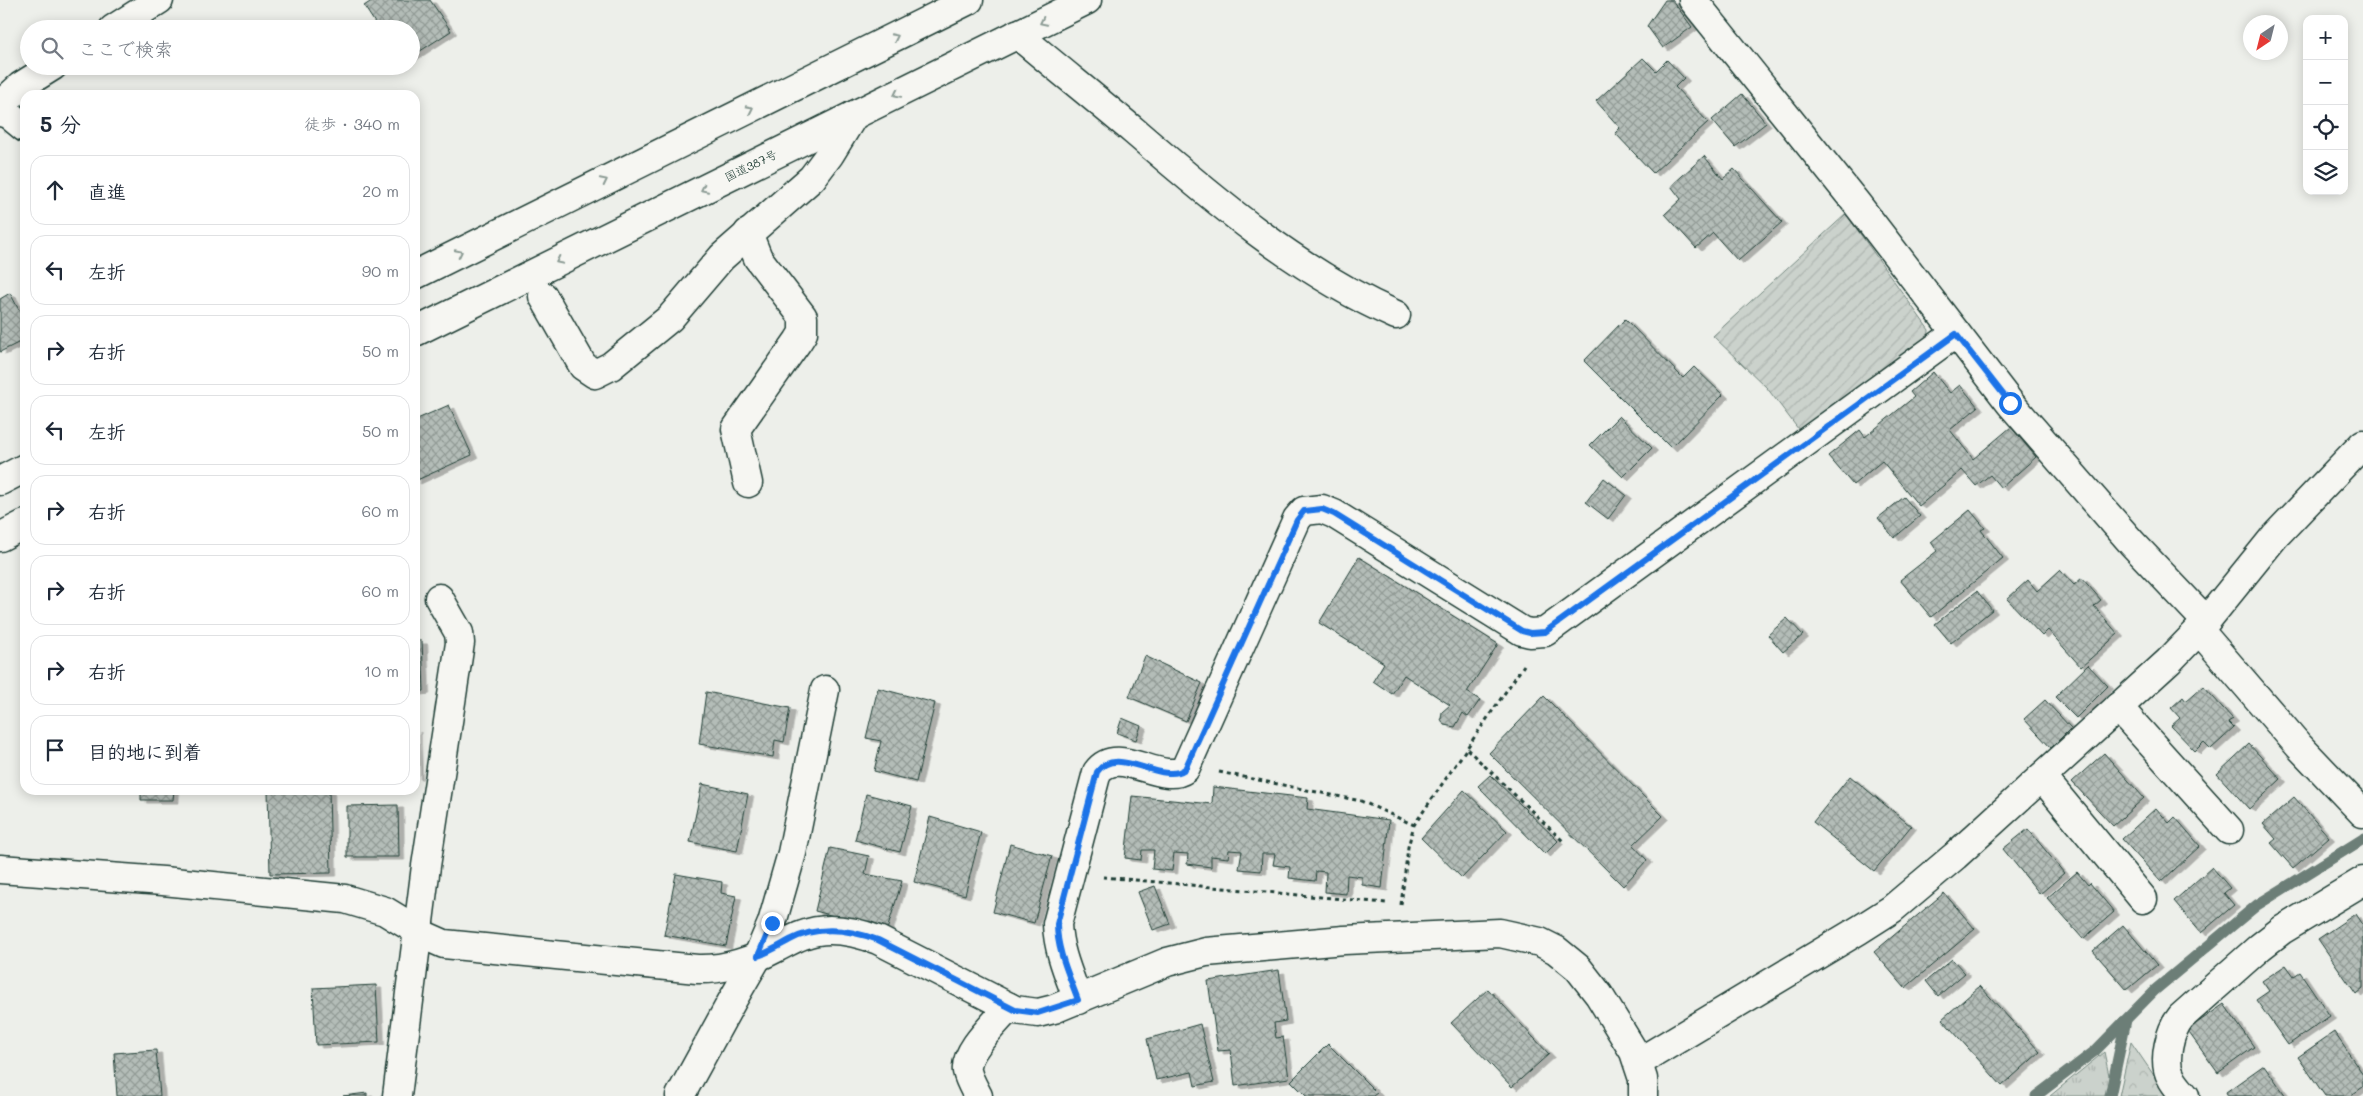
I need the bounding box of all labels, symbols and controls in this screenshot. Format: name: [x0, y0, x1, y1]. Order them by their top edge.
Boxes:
north arrow: [2243, 15, 2288, 60]
map controls: [2303, 15, 2348, 195]
button: +: [2303, 15, 2348, 60]
one-way arrow: [1039, 16, 1048, 26]
search box: [20, 20, 420, 75]
one-way arrow: [890, 33, 899, 43]
icon: search: [38, 34, 66, 62]
text: ここで検索: [78, 36, 173, 61]
button: −: [2303, 60, 2348, 105]
one-way arrow: [893, 88, 902, 98]
one-way arrow: [745, 105, 754, 115]
button: locate: [2303, 105, 2348, 150]
text: 5 分: [40, 110, 81, 137]
text: 徒歩 · 340 m: [304, 113, 400, 134]
street label: 国道387号: [721, 145, 780, 185]
button: layers: [2303, 150, 2348, 195]
icon: ahead: [41, 176, 69, 204]
one-way arrow: [599, 177, 608, 187]
text: 直進: [88, 179, 126, 204]
text: 20 m: [362, 180, 399, 201]
one-way arrow: [701, 183, 710, 193]
one-way arrow: [454, 249, 463, 259]
one-way arrow: [555, 255, 564, 265]
icon: left: [41, 256, 69, 284]
text: 左折: [88, 259, 126, 284]
text: 90 m: [362, 260, 399, 281]
icon: right: [41, 336, 69, 364]
text: 右折: [88, 339, 126, 364]
text: 50 m: [362, 340, 399, 361]
route start: [1999, 392, 2022, 415]
icon: left: [41, 416, 69, 444]
text: 左折: [88, 419, 126, 444]
text: 50 m: [362, 420, 399, 441]
icon: right: [41, 496, 69, 524]
text: 右折: [88, 499, 126, 524]
text: 60 m: [362, 500, 399, 521]
icon: right: [41, 576, 69, 604]
text: 右折: [88, 579, 126, 604]
text: 60 m: [362, 580, 399, 601]
icon: right: [41, 656, 69, 684]
text: 右折: [88, 659, 126, 684]
text: 10 m: [364, 660, 399, 681]
icon: arrive: [41, 736, 69, 764]
text: 目的地に到着: [88, 739, 202, 764]
route end: [761, 912, 784, 935]

